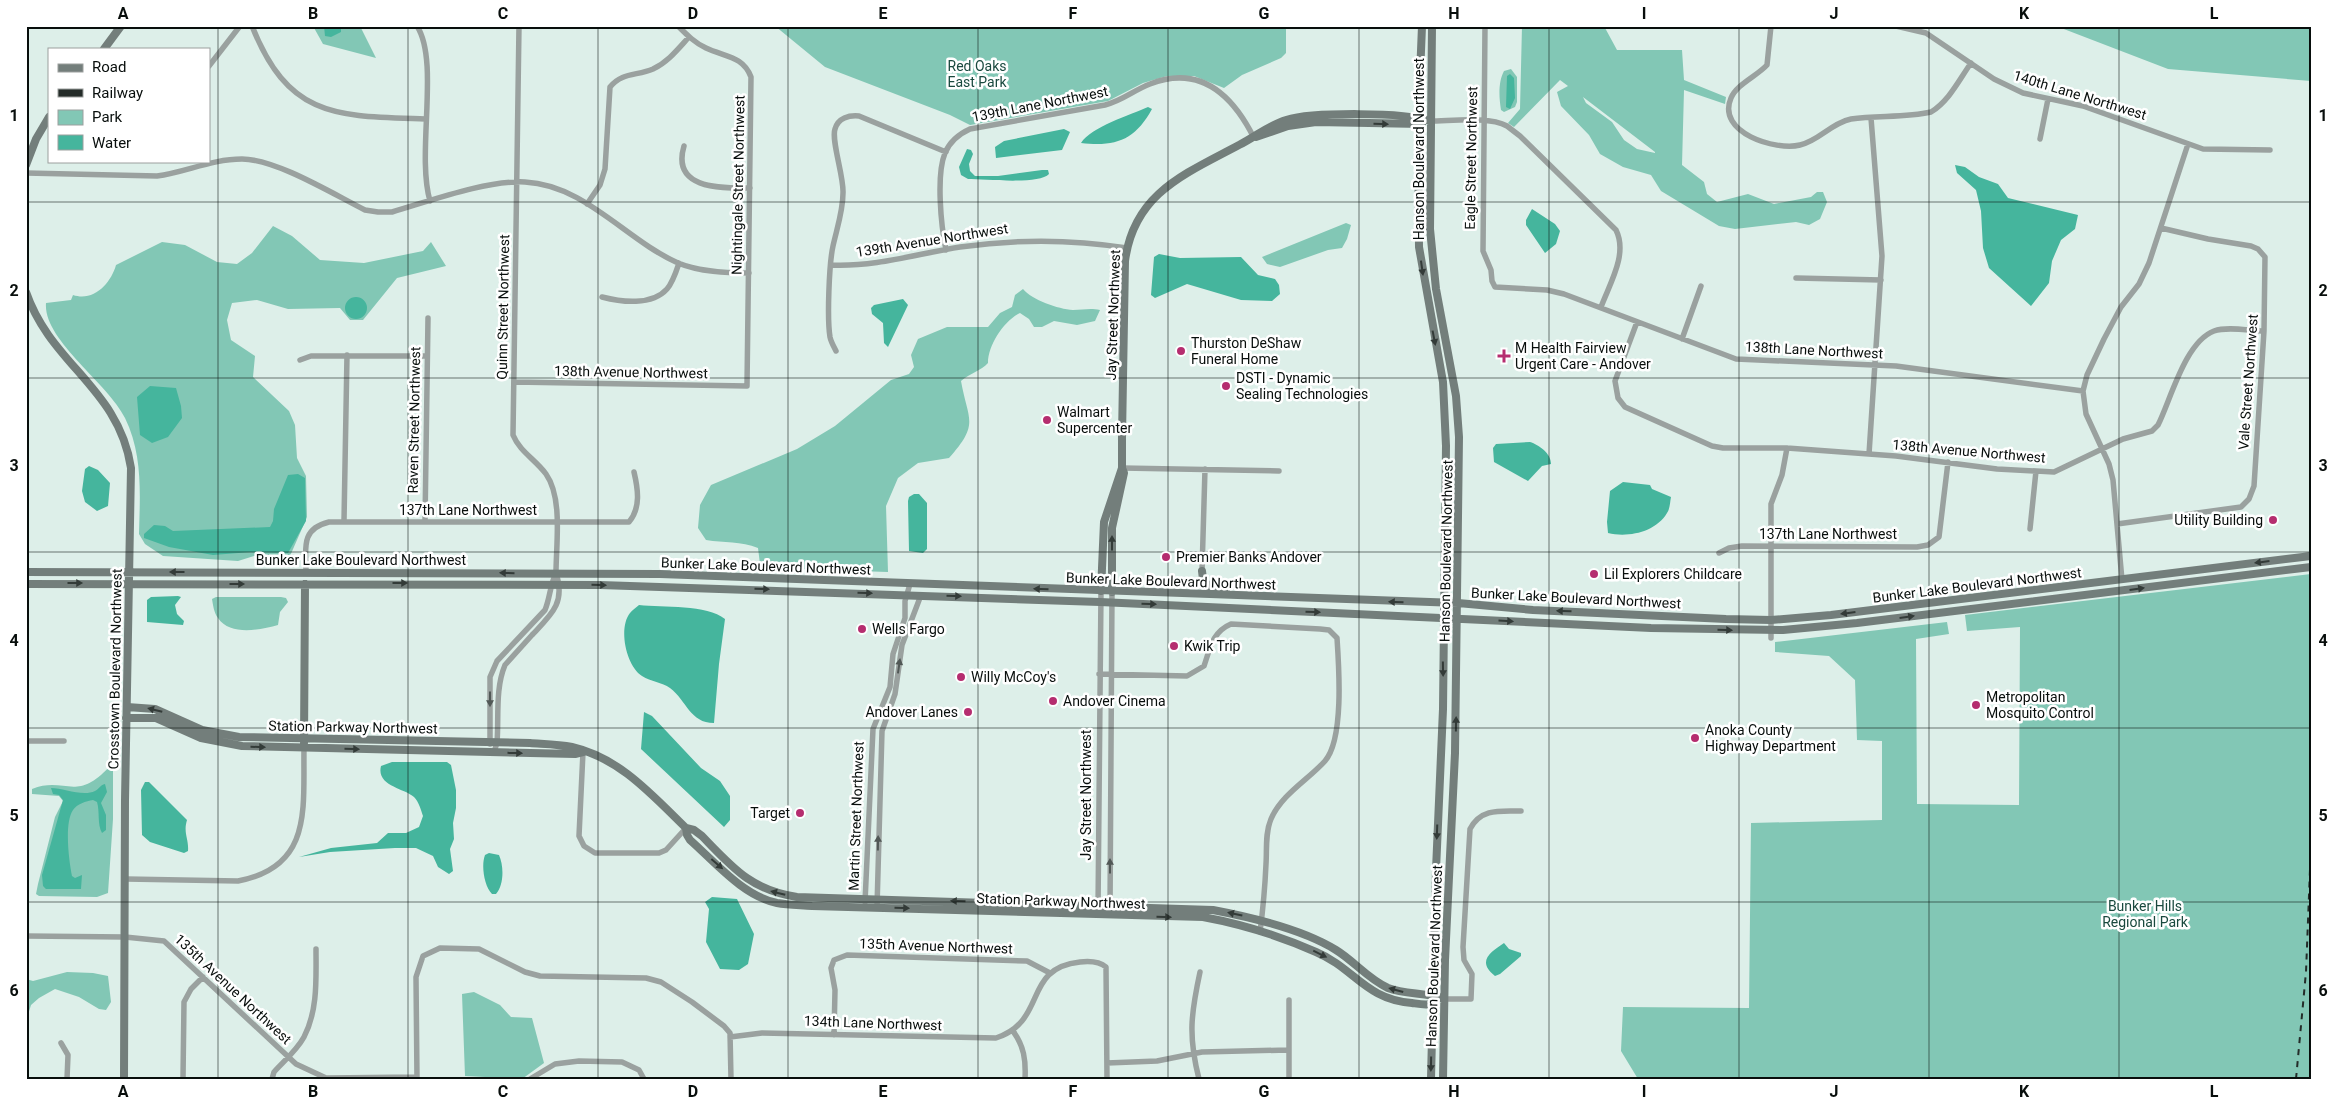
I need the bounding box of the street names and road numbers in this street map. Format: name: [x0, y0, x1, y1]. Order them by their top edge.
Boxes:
street label: Hanson Boulevard Northwest: [1411, 57, 1427, 240]
street label: 140th Lane Northwest: [2012, 67, 2149, 123]
street label: 139th Lane Northwest: [971, 83, 1110, 125]
street label: Eagle Street Northwest: [1462, 86, 1480, 230]
street label: Nightingale Street Northwest: [728, 94, 748, 275]
street label: 139th Avenue Northwest: [855, 220, 1010, 260]
street label: Quinn Street Northwest: [494, 234, 512, 380]
street label: Jay Street Northwest: [1103, 249, 1123, 381]
street label: Vale Street Northwest: [2235, 313, 2261, 450]
street label: 138th Lane Northwest: [1745, 338, 1884, 362]
street label: Raven Street Northwest: [405, 346, 423, 494]
street label: 138th Avenue Northwest: [554, 363, 708, 381]
street label: 138th Avenue Northwest: [1892, 436, 2047, 466]
street label: Hanson Boulevard Northwest: [1436, 459, 1456, 642]
street label: 137th Lane Northwest: [399, 502, 538, 518]
street label: 137th Lane Northwest: [1759, 526, 1898, 542]
street label: Bunker Lake Boulevard Northwest: [256, 552, 467, 568]
street label: Bunker Lake Boulevard Northwest: [661, 554, 872, 578]
street label: Bunker Lake Boulevard Northwest: [1872, 564, 2083, 606]
street label: Crosstown Boulevard Northwest: [105, 568, 125, 770]
street label: Bunker Lake Boulevard Northwest: [1066, 569, 1277, 593]
street label: Bunker Lake Boulevard Northwest: [1471, 585, 1682, 612]
street label: Station Parkway Northwest: [268, 718, 438, 736]
street label: Jay Street Northwest: [1078, 729, 1094, 860]
street label: Martin Street Northwest: [845, 741, 867, 891]
street label: Hanson Boulevard Northwest: [1423, 864, 1445, 1047]
street label: Station Parkway Northwest: [976, 890, 1146, 912]
street label: 135th Avenue Northwest: [171, 931, 295, 1048]
street label: 135th Avenue Northwest: [859, 935, 1014, 957]
street label: 134th Lane Northwest: [804, 1013, 943, 1033]

